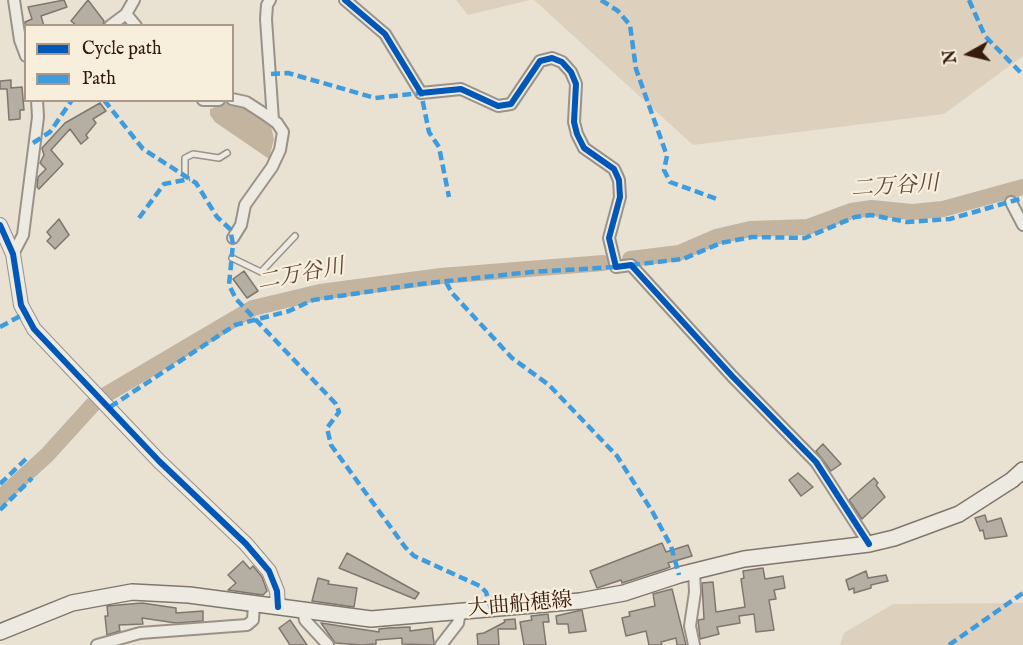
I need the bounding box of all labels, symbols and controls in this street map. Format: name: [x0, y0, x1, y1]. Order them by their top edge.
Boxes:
legend: [24, 24, 234, 102]
north arrow: [939, 24, 999, 84]
text: Cycle path: [82, 38, 162, 61]
text: N: [940, 48, 962, 65]
text: Path: [82, 68, 116, 91]
water label: 二万谷川: [850, 172, 940, 204]
water label: 二万谷川: [255, 255, 347, 297]
street label: 大曲船穂線: [467, 589, 573, 623]

